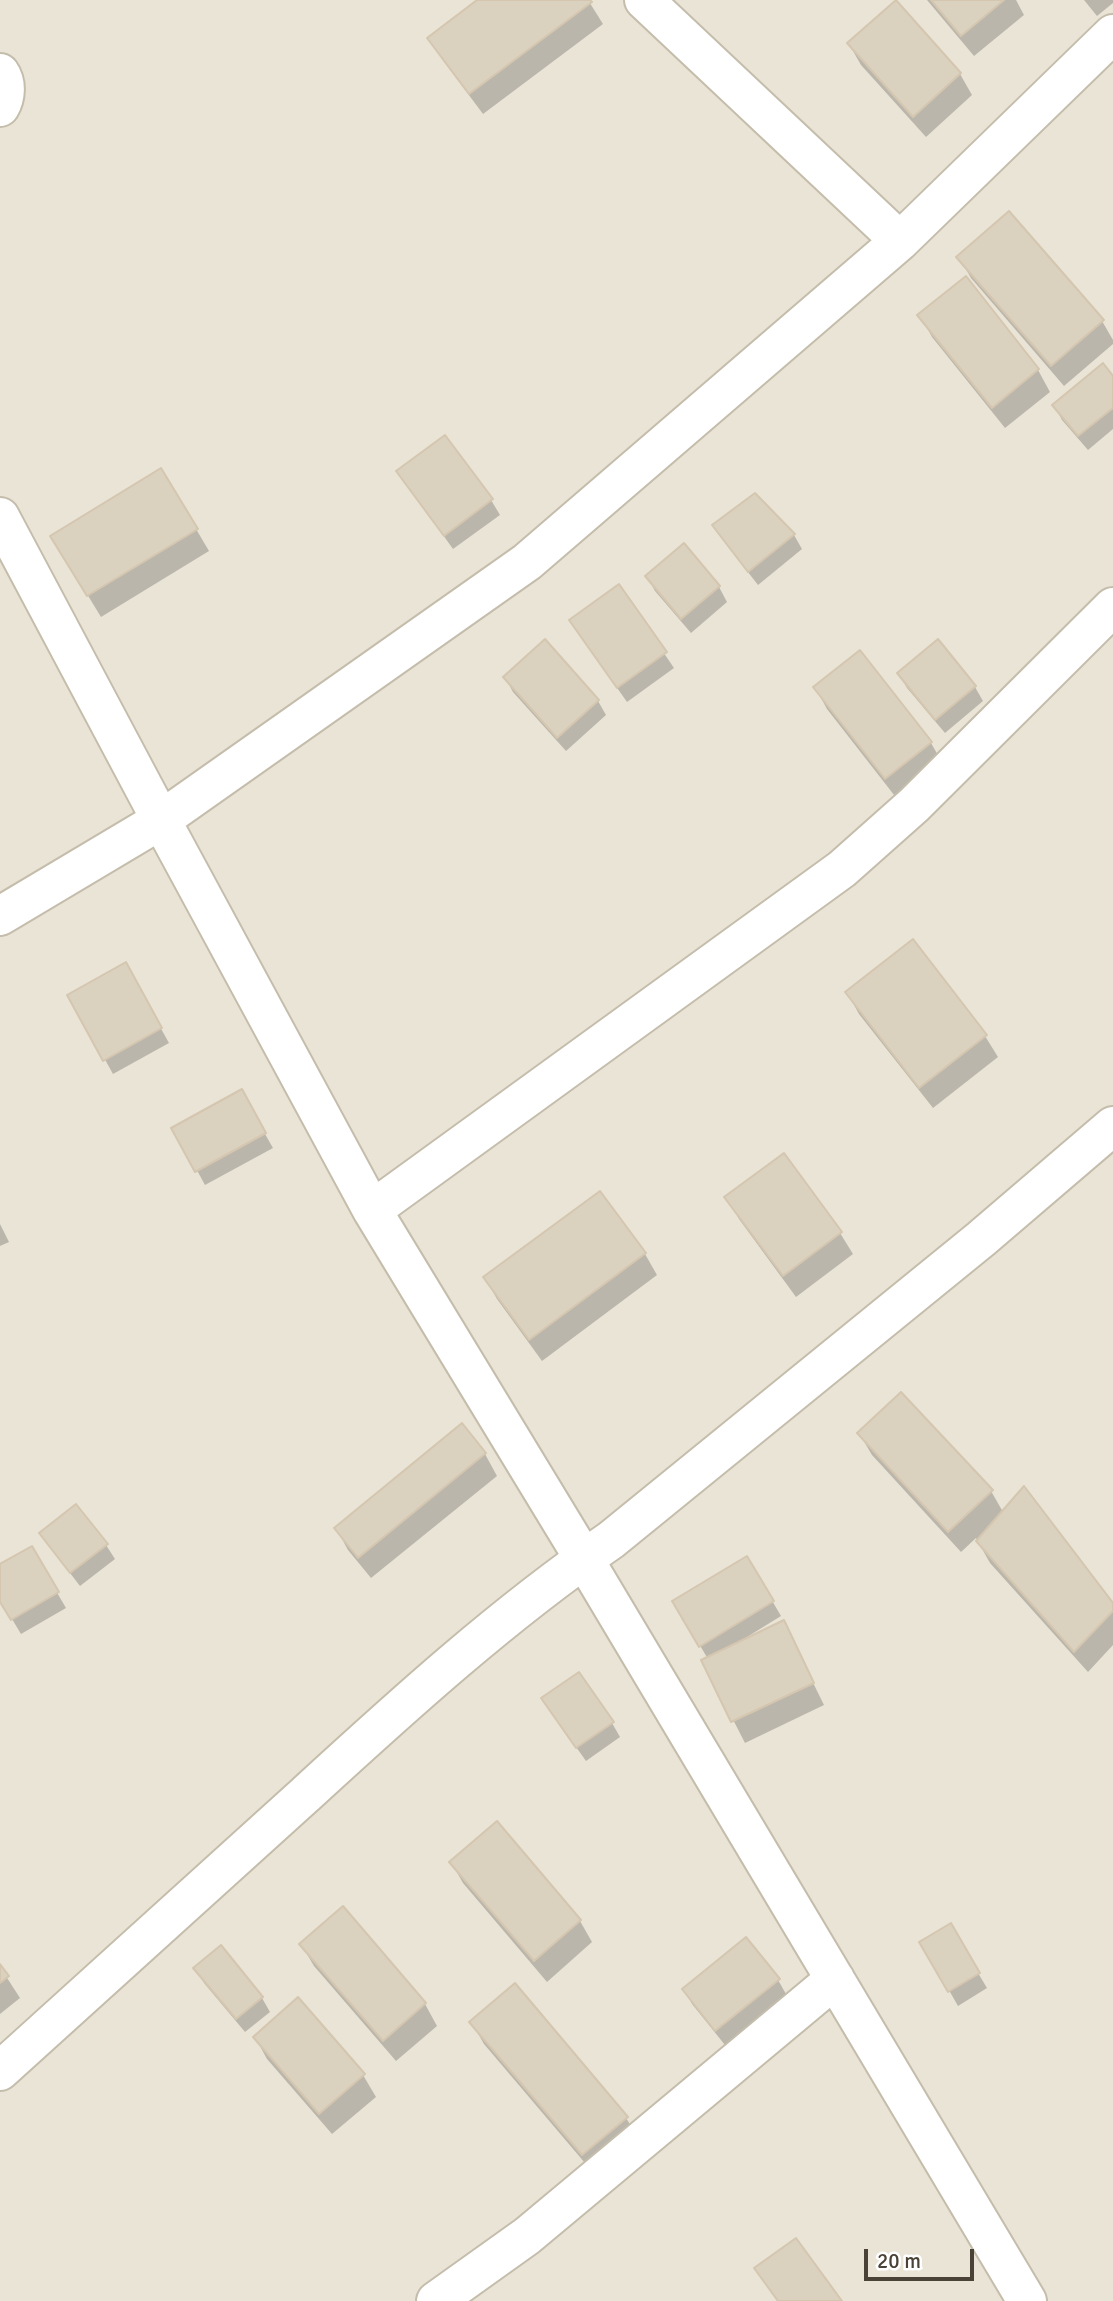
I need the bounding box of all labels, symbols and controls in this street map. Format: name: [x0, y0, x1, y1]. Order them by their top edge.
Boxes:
scale bar: [868, 2234, 978, 2278]
text: 20 m: [877, 2248, 921, 2274]

